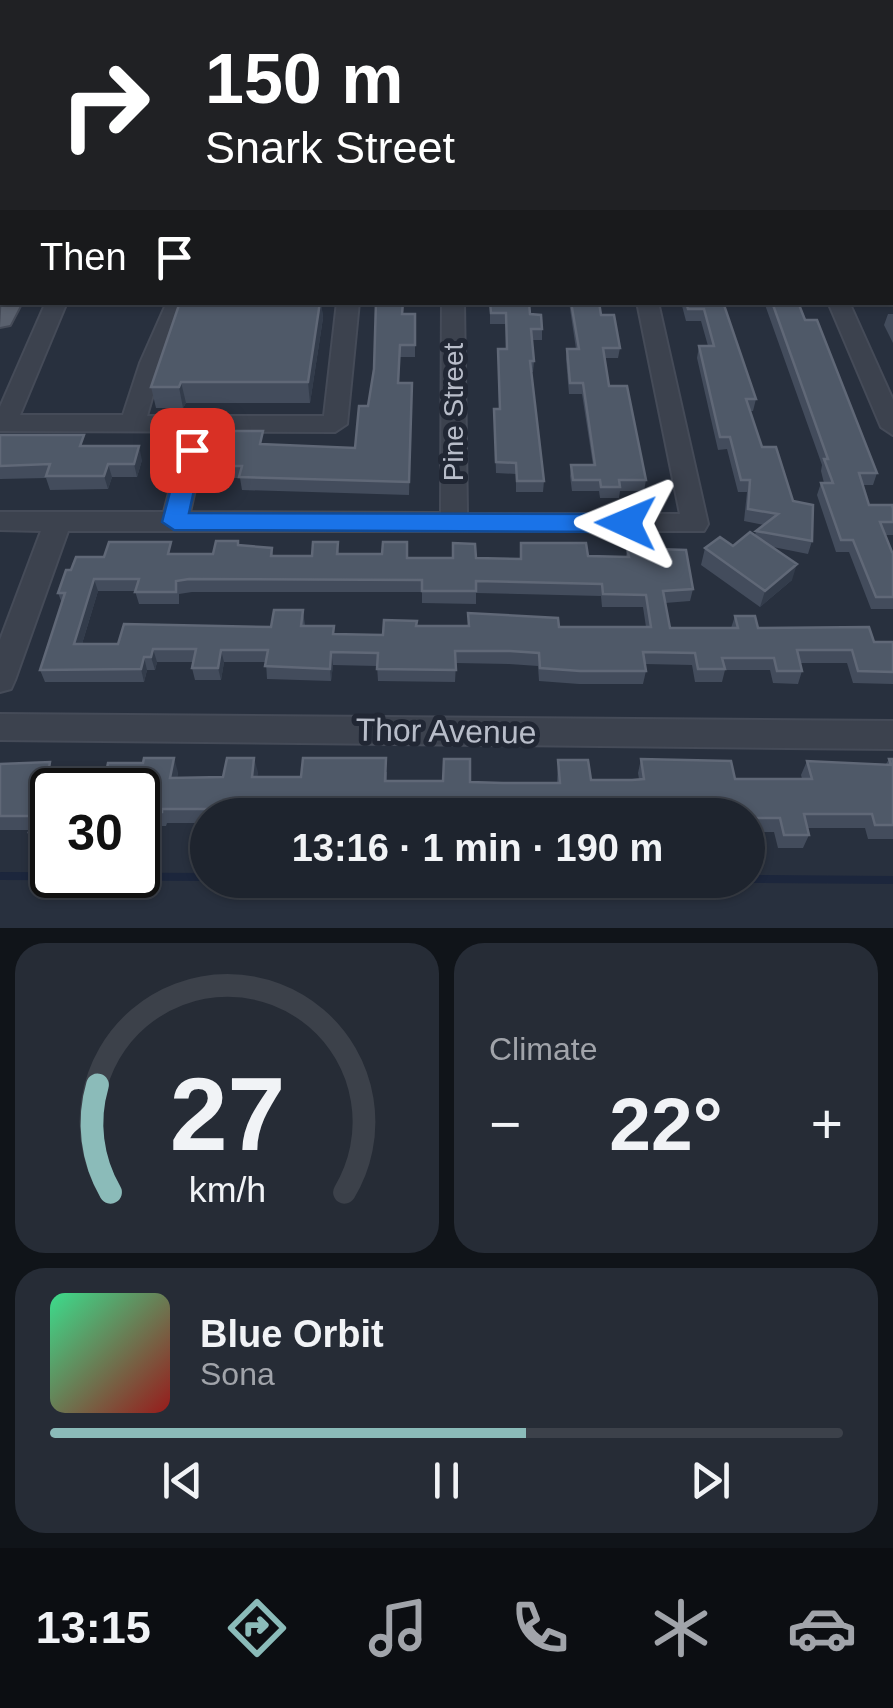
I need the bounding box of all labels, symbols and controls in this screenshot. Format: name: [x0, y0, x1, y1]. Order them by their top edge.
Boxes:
icon: right: [40, 40, 170, 170]
text: 150 m: [205, 40, 403, 118]
text: Snark Street: [205, 122, 455, 173]
icon: arrive: [147, 230, 202, 285]
text: Then: [40, 236, 127, 278]
street label: Pine Street: [438, 343, 469, 481]
pin: [150, 408, 235, 493]
icon: arrive: [165, 423, 220, 478]
position arrow: [574, 471, 678, 575]
street label: Thor Avenue: [355, 711, 537, 751]
speed limit sign: 30: [30, 768, 160, 898]
text: 13:16 · 1 min · 190 m: [292, 827, 663, 869]
text: Climate: [489, 1031, 597, 1067]
text: 27: [169, 1056, 285, 1172]
text: 22°: [609, 1082, 723, 1166]
text: −: [489, 1093, 521, 1155]
text: +: [811, 1093, 843, 1155]
text: km/h: [188, 1170, 266, 1210]
text: Blue Orbit: [200, 1313, 384, 1355]
text: Sona: [200, 1356, 275, 1392]
icon: previous: [155, 1453, 210, 1508]
icon: pause: [419, 1453, 474, 1508]
icon: next: [683, 1453, 738, 1508]
icon: directions: [222, 1593, 292, 1663]
icon: music: [363, 1593, 433, 1663]
icon: phone: [505, 1593, 575, 1663]
icon: climate: [646, 1593, 716, 1663]
icon: car: [787, 1593, 857, 1663]
text: 13:15: [36, 1602, 151, 1653]

